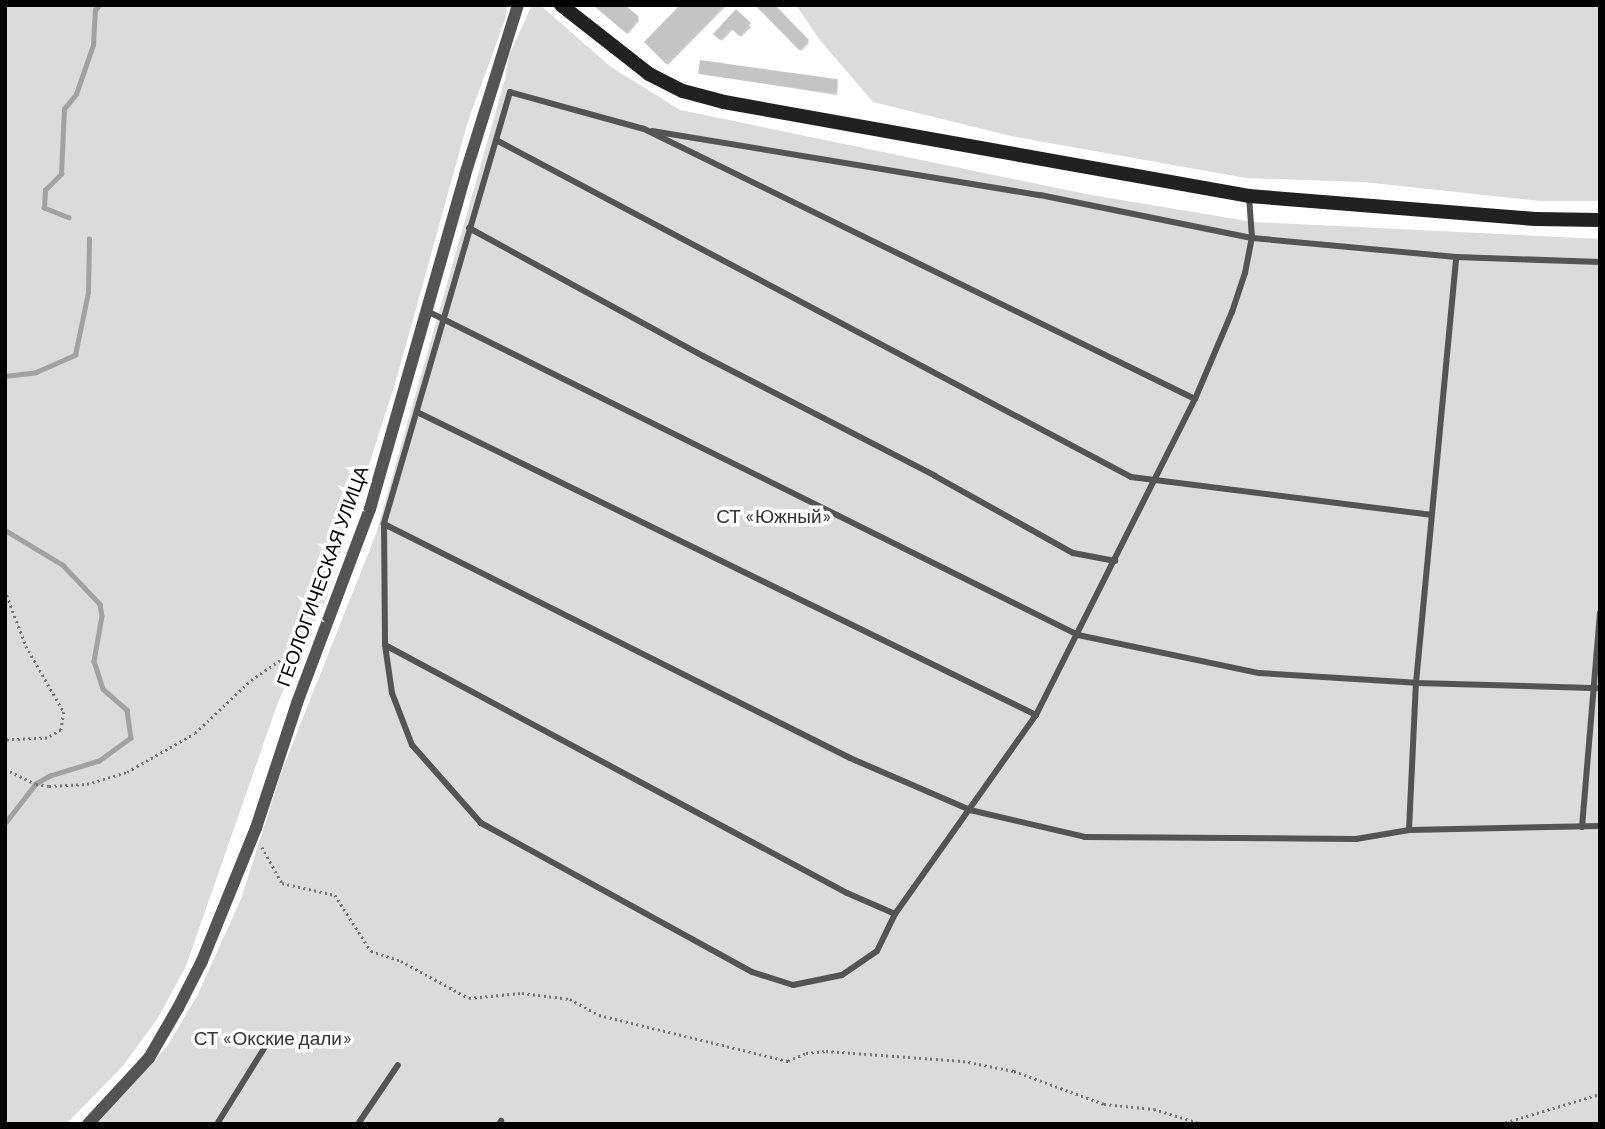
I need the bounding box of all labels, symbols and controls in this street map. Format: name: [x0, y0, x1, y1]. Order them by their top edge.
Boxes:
street label: ГЕОЛОГИЧЕСКАЯ УЛИЦА: [271, 462, 373, 690]
park label: СТ «Южный»: [716, 505, 832, 527]
park label: СТ «Окские дали»: [194, 1027, 352, 1049]

